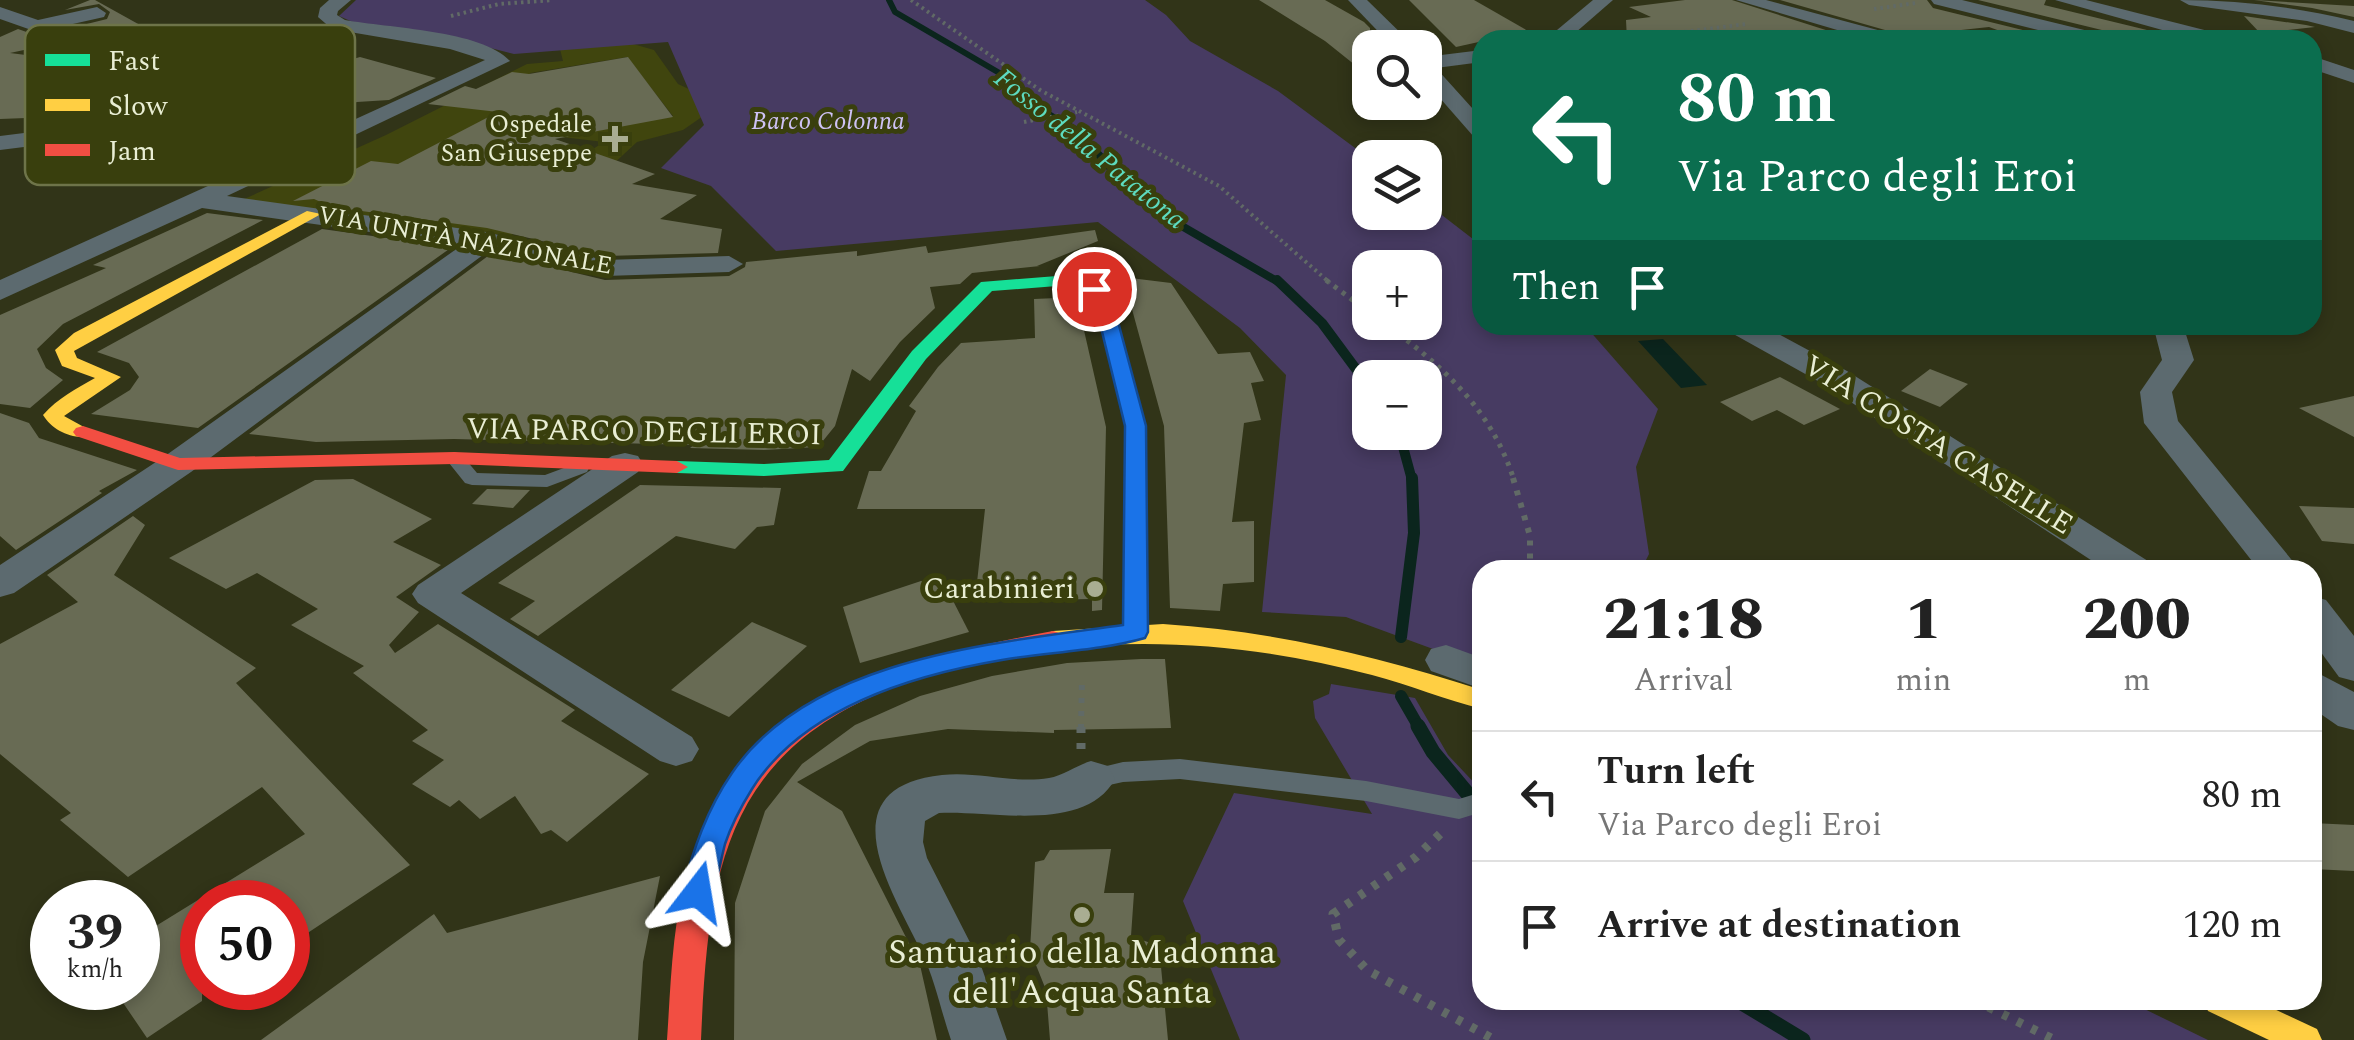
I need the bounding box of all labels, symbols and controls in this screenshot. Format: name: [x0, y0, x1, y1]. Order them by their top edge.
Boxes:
legend: [25, 25, 355, 185]
map controls: [1352, 30, 1442, 450]
button: search: [1352, 30, 1442, 120]
text: Fast: [108, 40, 160, 83]
text: 80 m: [1677, 47, 1836, 153]
water label: Fosso della Patatona: [984, 58, 1196, 240]
icon: left: [1512, 70, 1642, 200]
text: Slow: [108, 85, 168, 128]
park label: Barco Colonna: [751, 103, 905, 141]
place label: Ospedale San Giuseppe: [441, 106, 592, 173]
marker: Ospedale San Giuseppe: [602, 126, 628, 152]
text: Jam: [108, 130, 156, 173]
button: layers: [1352, 140, 1442, 230]
text: Via Parco degli Eroi: [1677, 143, 2078, 212]
street label: VIA UNITÀ NAZIONALE: [315, 196, 615, 286]
pin: [1052, 247, 1137, 332]
button: +: [1352, 250, 1442, 340]
text: Then: [1512, 259, 1600, 317]
icon: arrive: [1620, 260, 1675, 315]
icon: arrive: [1067, 262, 1122, 317]
street label: VIA COSTA CASELLE: [1794, 343, 2082, 547]
button: −: [1352, 360, 1442, 450]
street label: VIA PARCO DEGLI EROI: [466, 406, 822, 458]
place label: Carabinieri: [923, 566, 1075, 612]
text: 21:18: [1603, 574, 1764, 666]
text: 1: [1905, 574, 1941, 666]
text: 200: [2083, 574, 2191, 666]
marker: Carabinieri: [1084, 578, 1106, 600]
text: Arrival: [1634, 656, 1734, 705]
text: min: [1895, 656, 1951, 705]
text: m: [2123, 656, 2150, 705]
text: Turn left: [1597, 743, 1755, 801]
text: 80 m: [2202, 767, 2282, 825]
icon: left: [1512, 769, 1567, 824]
text: Via Parco degli Eroi: [1597, 801, 1882, 850]
position arrow: [646, 840, 750, 944]
speed limit sign: 50: [180, 880, 310, 1010]
text: 39: [67, 895, 123, 971]
text: Arrive at destination: [1597, 897, 1961, 955]
text: 120 m: [2183, 897, 2282, 955]
icon: arrive: [1512, 899, 1567, 954]
marker: Santuario della Madonna dell'Acqua Santa: [1071, 904, 1093, 926]
place label: Santuario della Madonna dell'Acqua Santa: [888, 926, 1276, 1019]
text: km/h: [67, 951, 123, 989]

